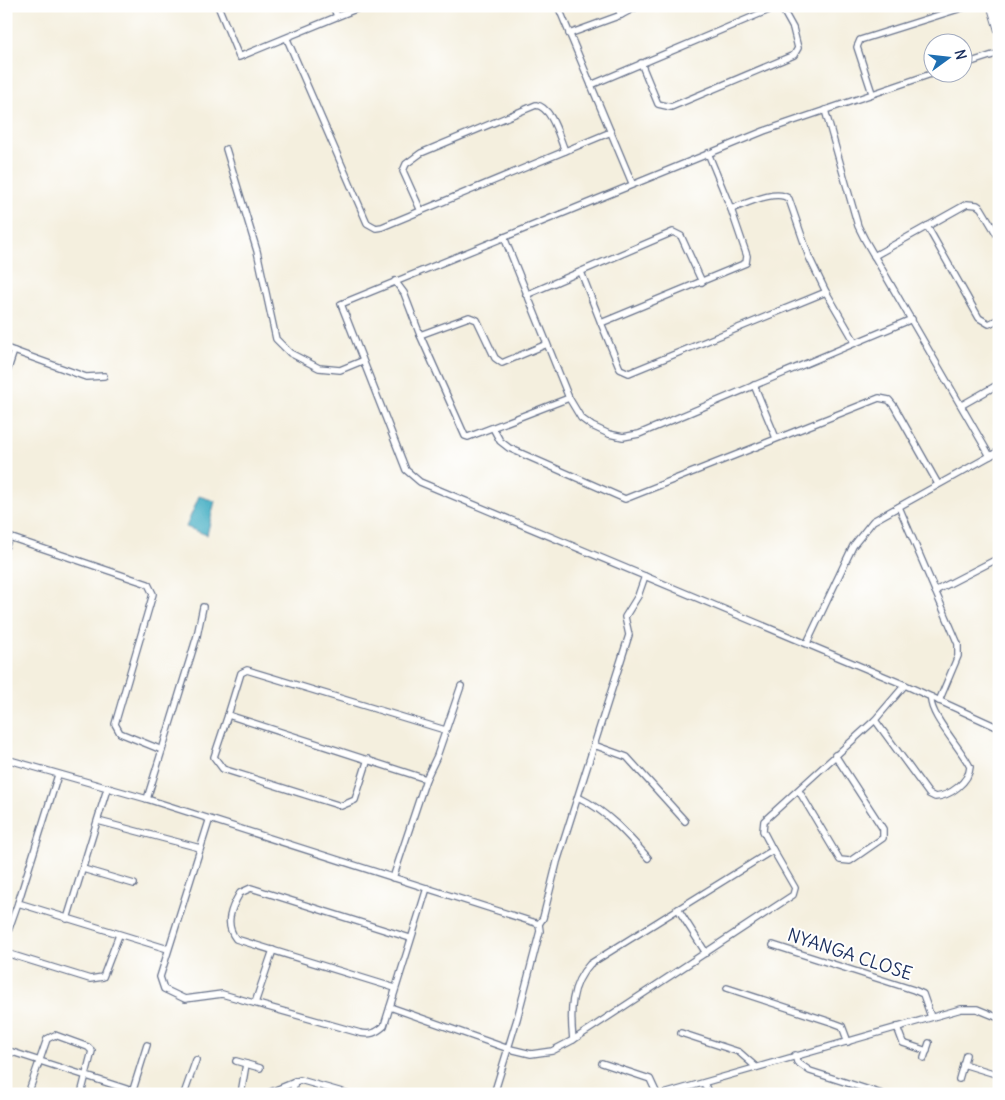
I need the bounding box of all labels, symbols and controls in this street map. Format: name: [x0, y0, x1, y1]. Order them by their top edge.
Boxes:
north arrow: [922, 32, 972, 82]
text: N: [951, 48, 971, 62]
street label: NYANGA CLOSE: [785, 923, 915, 985]

